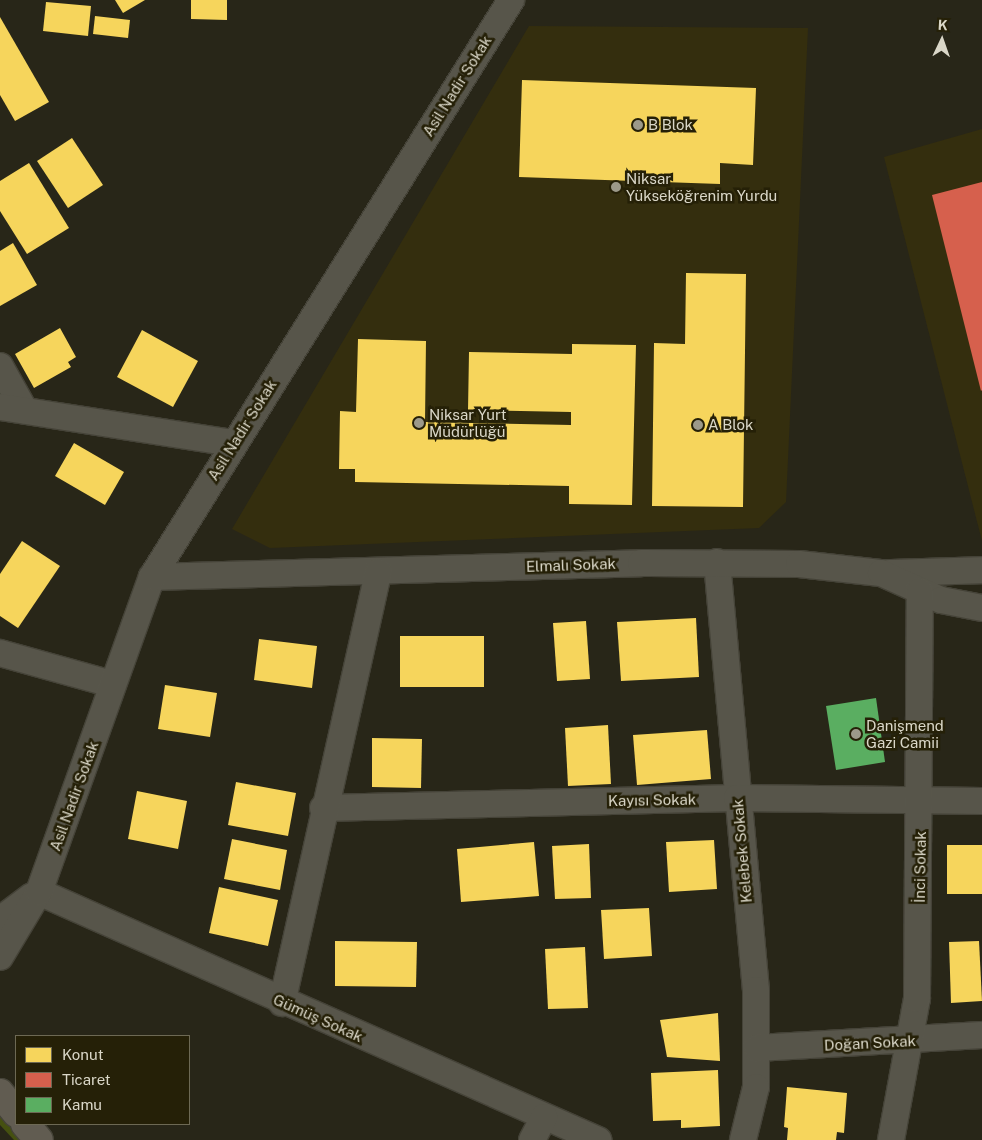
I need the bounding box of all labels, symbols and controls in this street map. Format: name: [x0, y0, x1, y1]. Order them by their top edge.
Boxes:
north arrow: [917, 15, 967, 65]
text: K: [937, 17, 948, 33]
street label: Asil Nadir Sokak: [419, 32, 495, 140]
place label: B Blok: [648, 116, 693, 134]
marker: B Blok: [632, 119, 644, 131]
place label: Niksar Yükseköğrenim Yurdu: [626, 169, 777, 204]
marker: Niksar Yükseköğrenim Yurdu: [610, 181, 622, 193]
street label: Asil Nadir Sokak: [204, 376, 280, 484]
place label: Niksar Yurt Müdürlüğü: [429, 405, 506, 440]
place label: A Blok: [708, 416, 753, 434]
marker: Niksar Yurt Müdürlüğü: [413, 417, 425, 429]
marker: A Blok: [692, 419, 704, 431]
street label: Elmalı Sokak: [526, 554, 616, 576]
place label: Danişmend Gazi Camii: [866, 716, 944, 751]
marker: Danişmend Gazi Camii: [850, 728, 862, 740]
street label: Asil Nadir Sokak: [46, 739, 102, 853]
street label: Kayısı Sokak: [608, 790, 696, 810]
street label: Kelebek Sokak: [729, 798, 755, 904]
street label: İnci Sokak: [910, 831, 930, 903]
street label: Gümüş Sokak: [270, 990, 366, 1046]
street label: Doğan Sokak: [824, 1032, 916, 1054]
legend: [15, 1035, 190, 1125]
text: Konut: [62, 1046, 103, 1063]
text: Ticaret: [62, 1071, 111, 1088]
text: Kamu: [62, 1096, 102, 1113]

